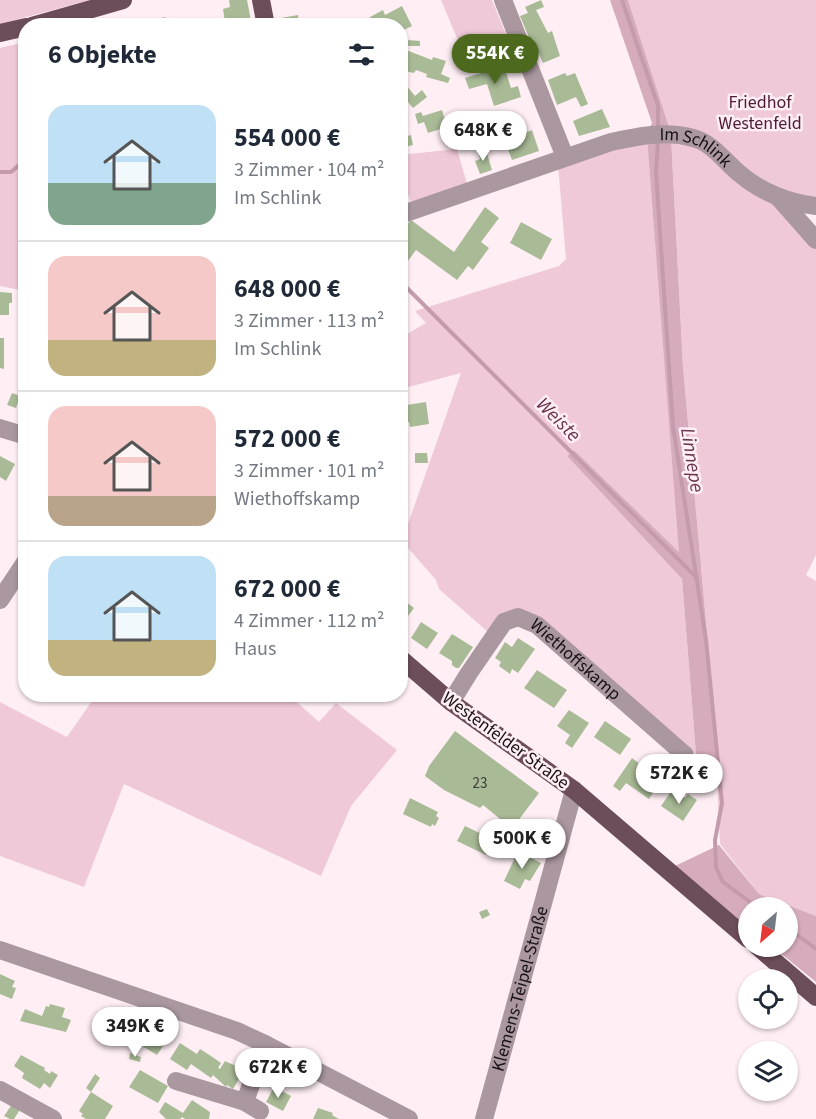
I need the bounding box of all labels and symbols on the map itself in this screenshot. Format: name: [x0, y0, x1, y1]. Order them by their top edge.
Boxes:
pin: 554K €: [446, 34, 544, 85]
park label: Friedhof Westenfeld: [718, 90, 802, 136]
pin: 648K €: [434, 111, 532, 162]
street label: Im Schlink: [659, 122, 738, 173]
water label: Weiste: [530, 391, 587, 448]
water label: Linnepe: [673, 426, 711, 494]
street label: Wiethoffskamp: [524, 613, 626, 706]
street label: Westenfelder Straße: [437, 686, 574, 795]
pin: 572K €: [630, 754, 728, 805]
house number: 23: [473, 773, 487, 794]
pin: 500K €: [473, 819, 571, 870]
north arrow: [738, 897, 798, 957]
street label: Klemens-Teipel-Straße: [486, 903, 555, 1074]
pin: 349K €: [86, 1007, 184, 1058]
pin: 672K €: [229, 1048, 327, 1099]

